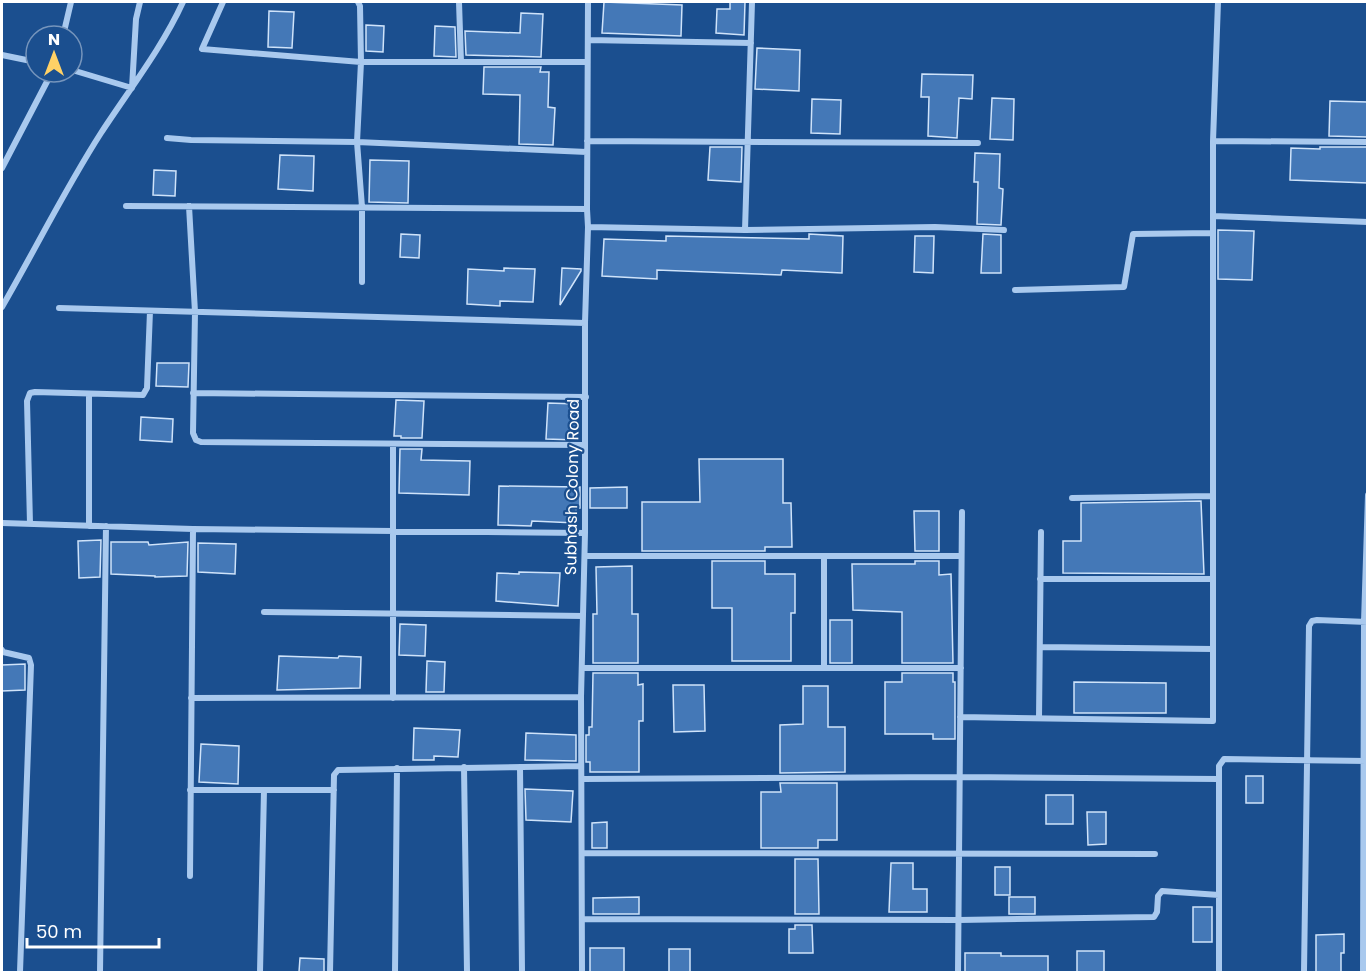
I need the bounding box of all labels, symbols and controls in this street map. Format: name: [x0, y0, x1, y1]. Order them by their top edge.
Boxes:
north arrow: [24, 24, 84, 84]
text: N: [48, 28, 60, 51]
street label: Subhash Colony Road: [559, 399, 585, 575]
scale bar: [27, 911, 159, 949]
text: 50 m: [36, 919, 82, 944]

